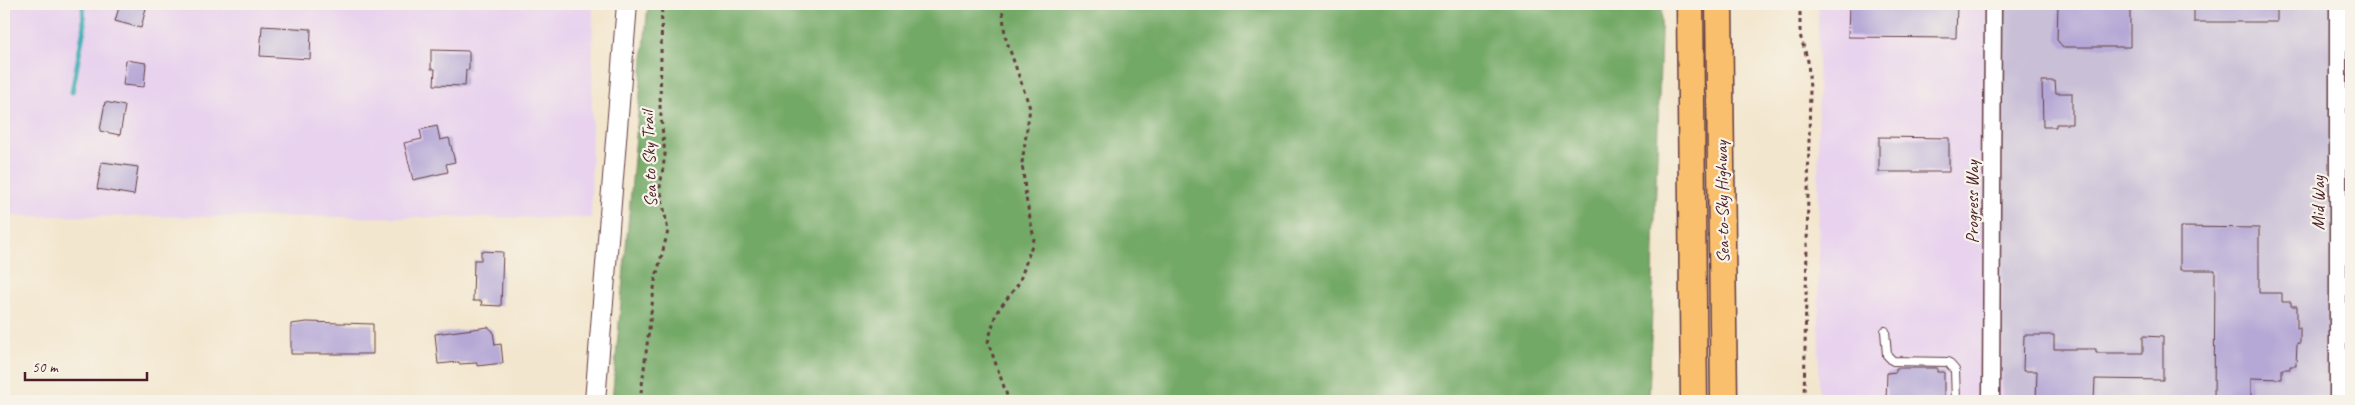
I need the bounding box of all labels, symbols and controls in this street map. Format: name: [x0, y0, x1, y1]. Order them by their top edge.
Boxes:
street label: Sea to Sky Trail: [636, 108, 662, 208]
street label: Sea-to-Sky Highway: [1710, 139, 1734, 263]
street label: Progress Way: [1961, 159, 1983, 244]
street label: Mid Way: [2307, 174, 2329, 230]
scale bar: [25, 350, 148, 382]
text: 50 m: [32, 358, 59, 377]

